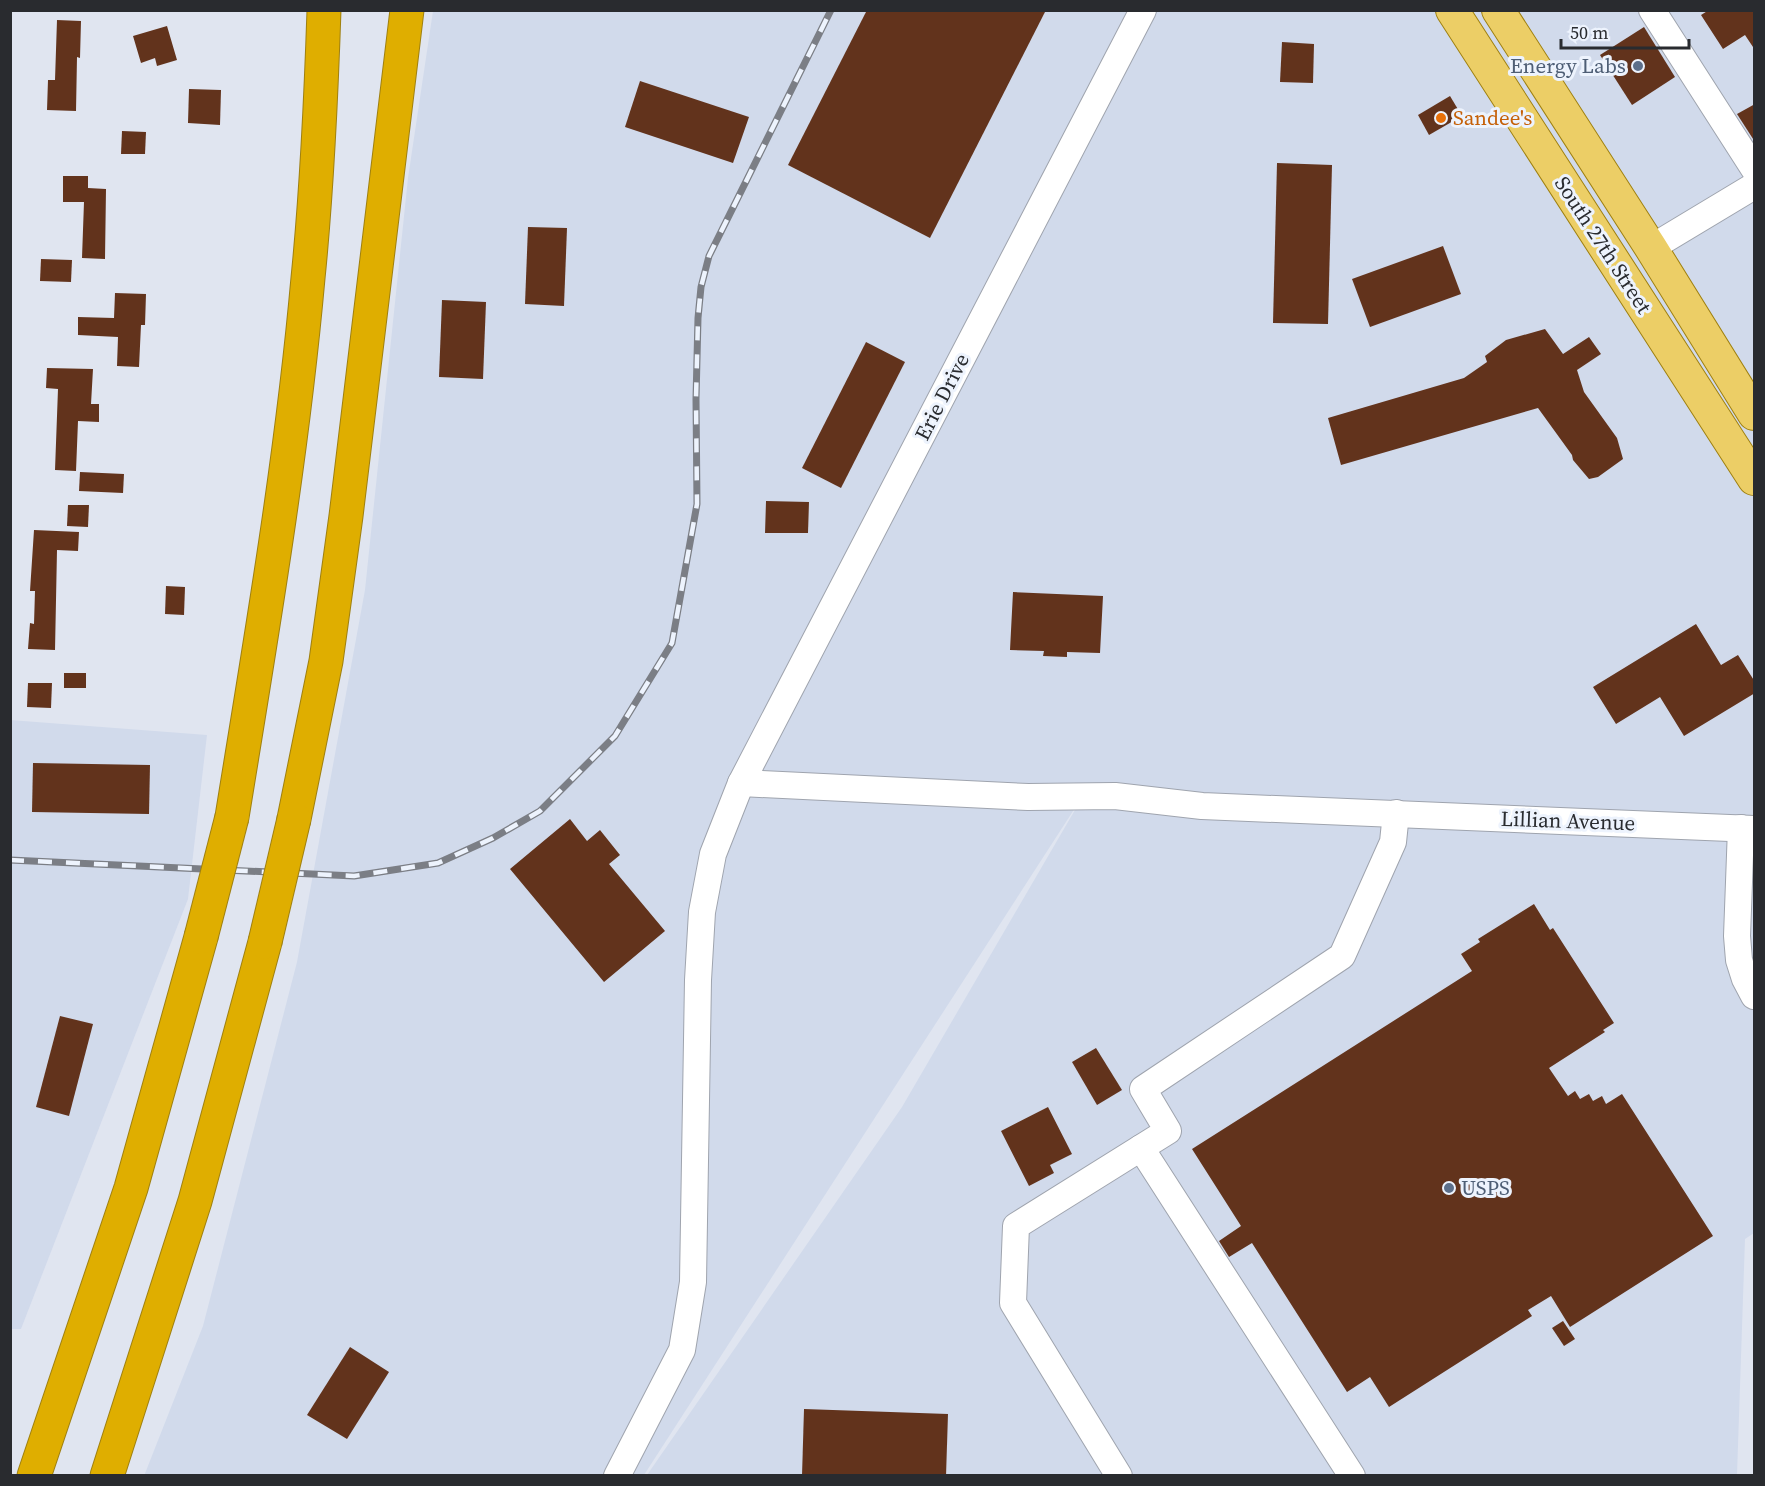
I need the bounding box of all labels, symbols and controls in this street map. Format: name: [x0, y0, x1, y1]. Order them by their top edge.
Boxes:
scale bar: [1561, 12, 1688, 50]
text: 50 m: [1570, 20, 1608, 45]
place label: Energy Labs: [1510, 51, 1626, 80]
marker: Energy Labs: [1631, 59, 1645, 73]
place label: Sandee's: [1453, 103, 1532, 132]
marker: Sandee's: [1434, 111, 1448, 125]
street label: South 27th Street: [1548, 170, 1659, 319]
street label: Erie Drive: [907, 348, 976, 445]
street label: Lillian Avenue: [1500, 804, 1636, 837]
place label: USPS: [1461, 1173, 1510, 1202]
marker: USPS: [1442, 1181, 1456, 1195]

